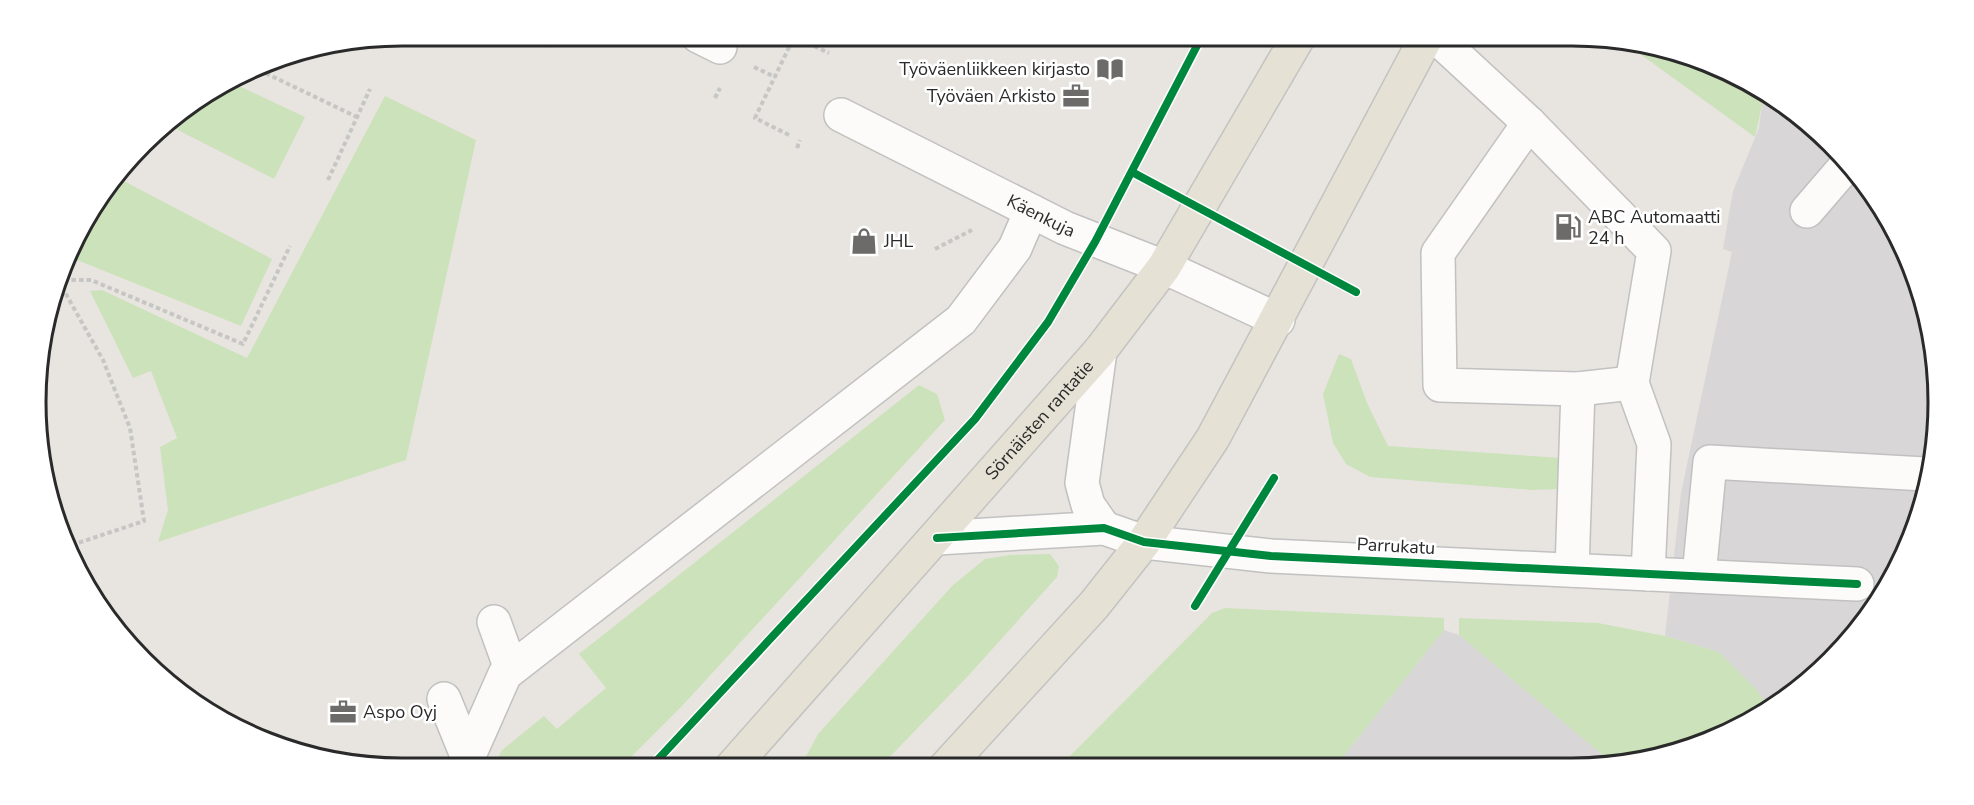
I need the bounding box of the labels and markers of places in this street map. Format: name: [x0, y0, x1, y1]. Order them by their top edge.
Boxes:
library icon: Työväenliikkeen kirjasto: [1095, 54, 1125, 84]
place label: Työväenliikkeen kirjasto: [899, 57, 1090, 81]
office icon: Työväen Arkisto: [1061, 81, 1091, 111]
place label: Työväen Arkisto: [927, 84, 1056, 108]
place label: ABC Automaatti 24 h: [1588, 205, 1721, 250]
fuel station icon: ABC Automaatti 24 h: [1553, 212, 1583, 242]
shop icon: JHL: [849, 226, 879, 256]
place label: JHL: [883, 229, 914, 253]
office icon: Aspo Oyj: [328, 697, 358, 727]
place label: Aspo Oyj: [363, 700, 437, 724]

